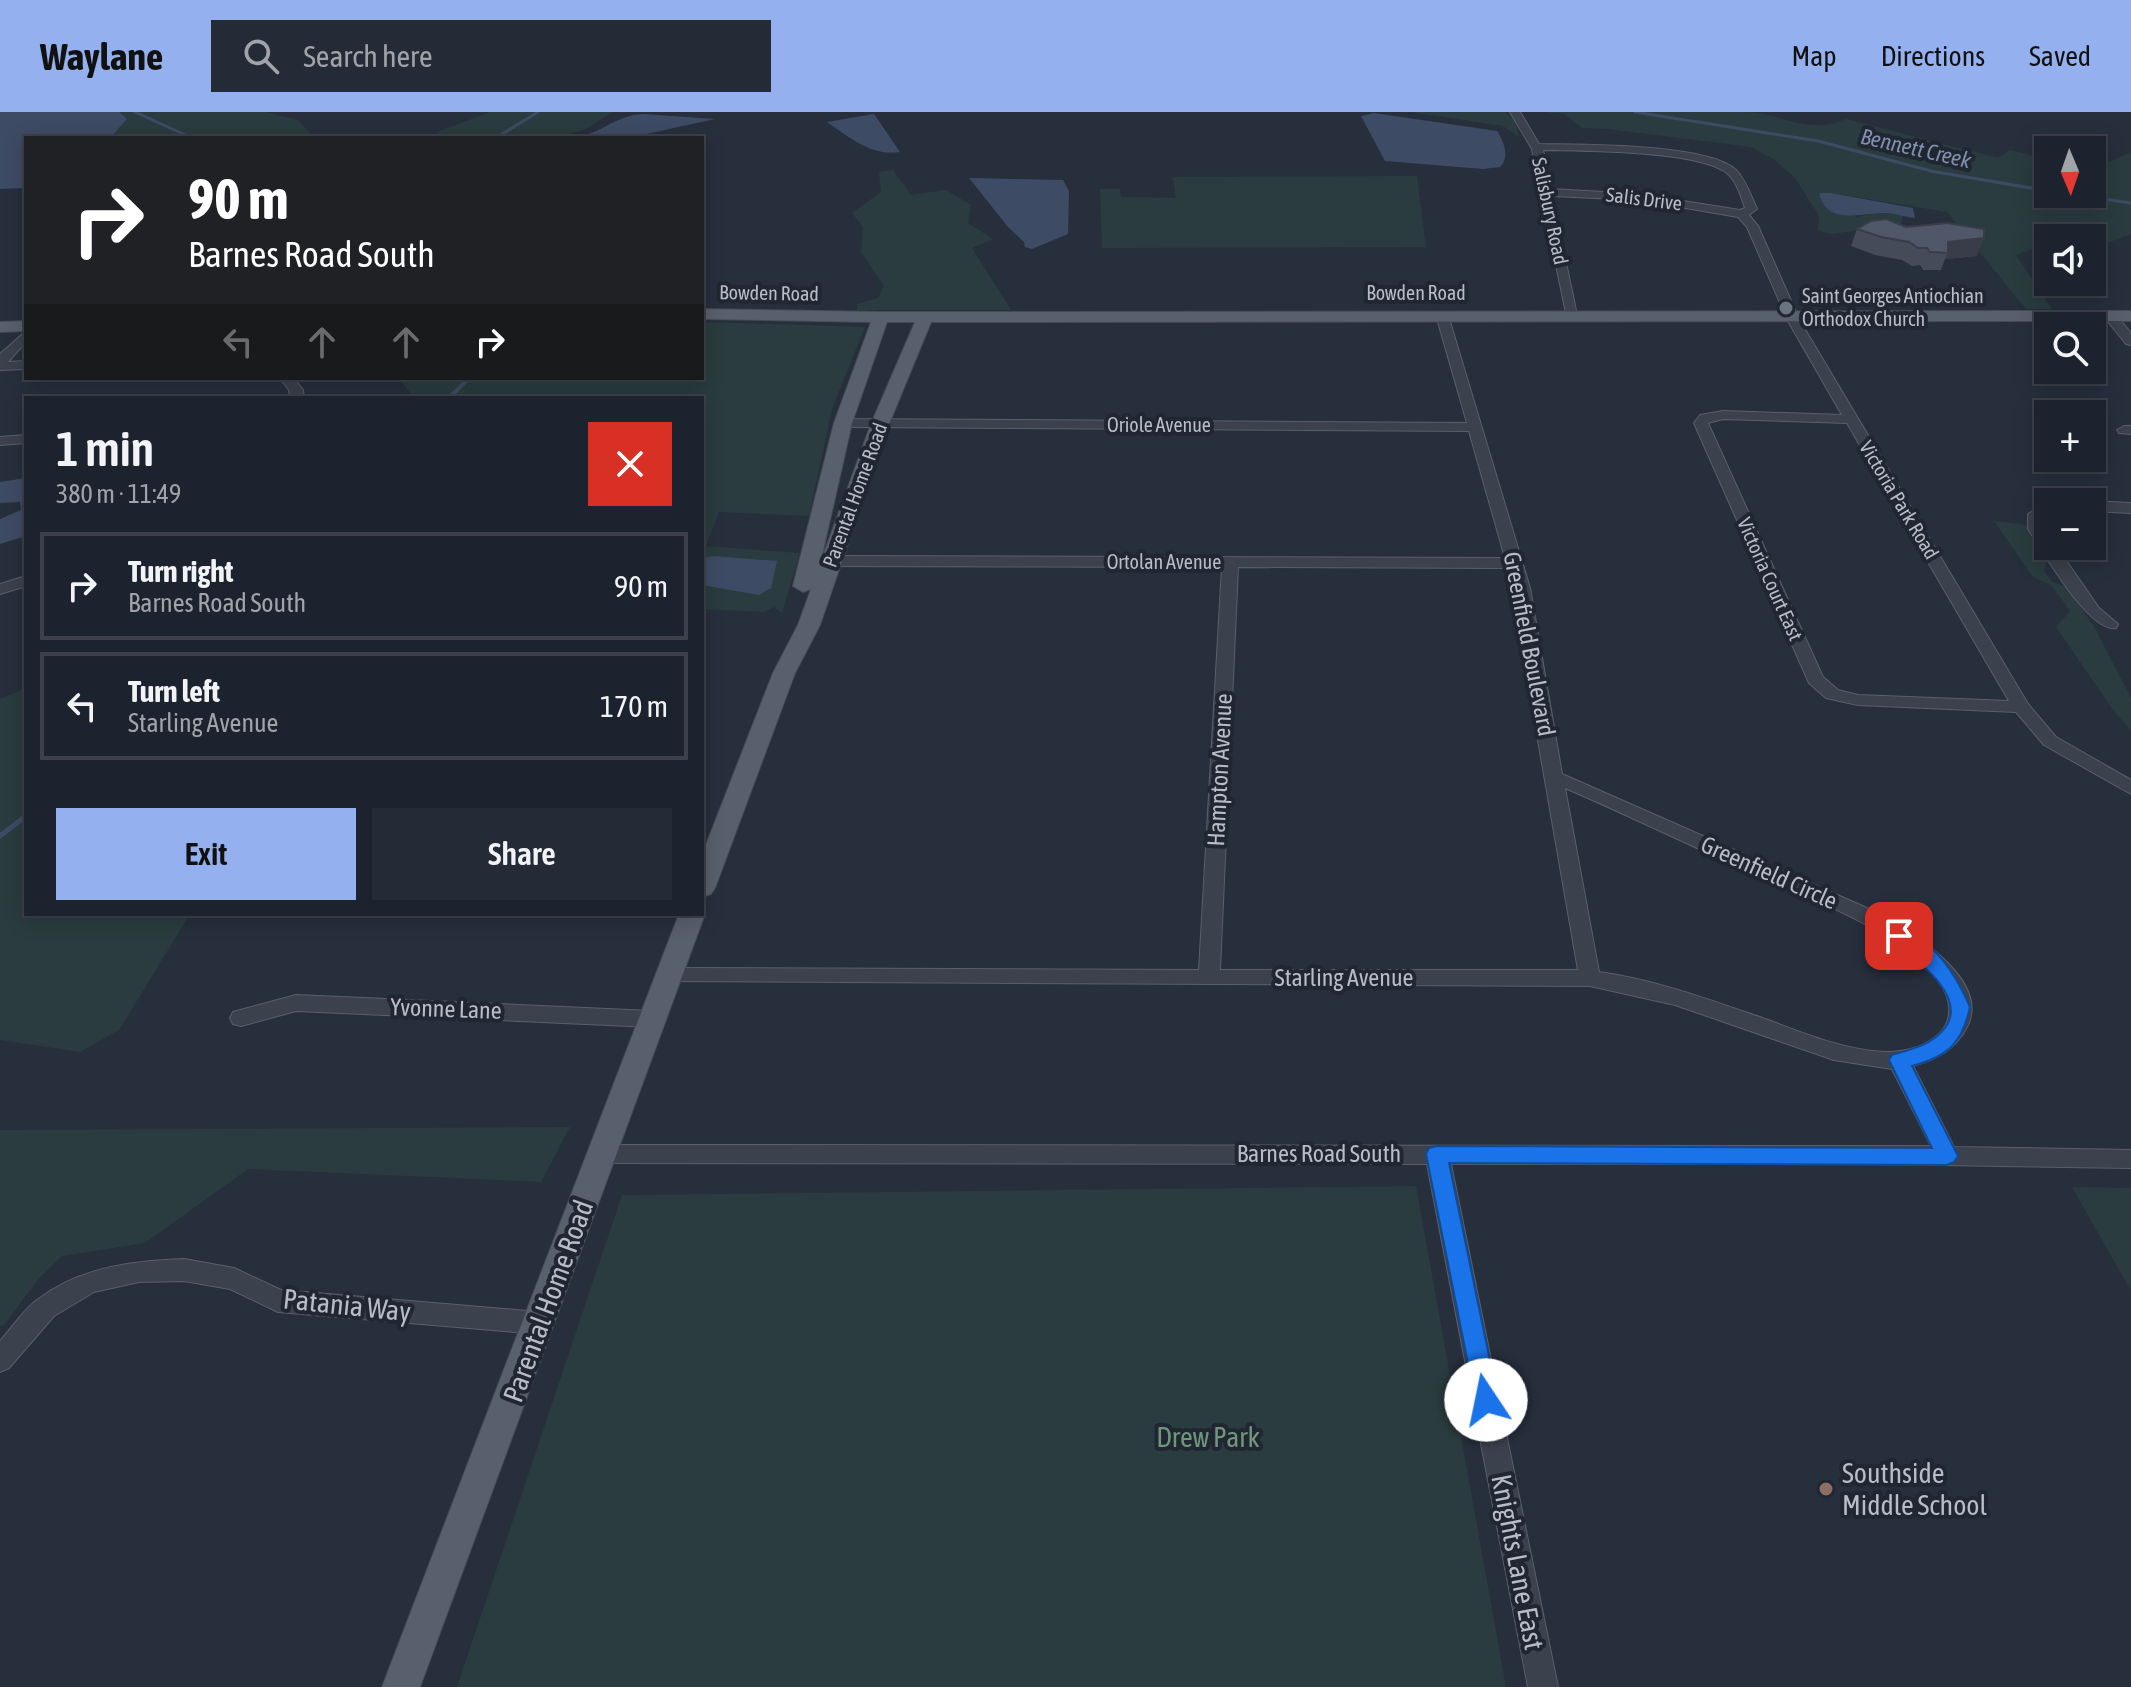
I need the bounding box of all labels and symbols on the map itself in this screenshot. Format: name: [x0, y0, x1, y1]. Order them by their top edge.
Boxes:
water label: Bennett Creek: [1858, 123, 1974, 173]
north arrow: [2034, 136, 2106, 208]
street label: Salisbury Road: [1528, 155, 1573, 267]
street label: Salis Drive: [1605, 182, 1683, 215]
street label: Bowden Road: [719, 280, 819, 305]
street label: Bowden Road: [1366, 281, 1466, 304]
place label: Saint Georges Antiochian Orthodox Church: [1802, 284, 1984, 330]
marker: Saint Georges Antiochian Orthodox Church: [1777, 299, 1795, 317]
street label: Oriole Avenue: [1107, 413, 1211, 436]
street label: Parental Home Road: [818, 420, 891, 570]
street label: Victoria Park Road: [1855, 437, 1944, 563]
street label: Victoria Court East: [1733, 514, 1808, 644]
street label: Greenfield Boulevard: [1498, 549, 1561, 738]
street label: Ortolan Avenue: [1107, 550, 1221, 573]
street label: Hampton Avenue: [1202, 693, 1237, 847]
street label: Greenfield Circle: [1697, 830, 1841, 915]
pin: [1865, 902, 1933, 970]
street label: Starling Avenue: [1275, 964, 1413, 991]
street label: Yvonne Lane: [390, 993, 502, 1024]
street label: Barnes Road South: [1237, 1140, 1401, 1167]
street label: Parental Home Road: [497, 1196, 599, 1406]
street label: Patania Way: [282, 1282, 412, 1328]
position arrow: [1444, 1358, 1528, 1442]
park label: Drew Park: [1156, 1421, 1260, 1453]
place label: Southside Middle School: [1842, 1457, 1987, 1521]
street label: Knights Lane East: [1485, 1472, 1551, 1652]
marker: Southside Middle School: [1817, 1480, 1835, 1498]

